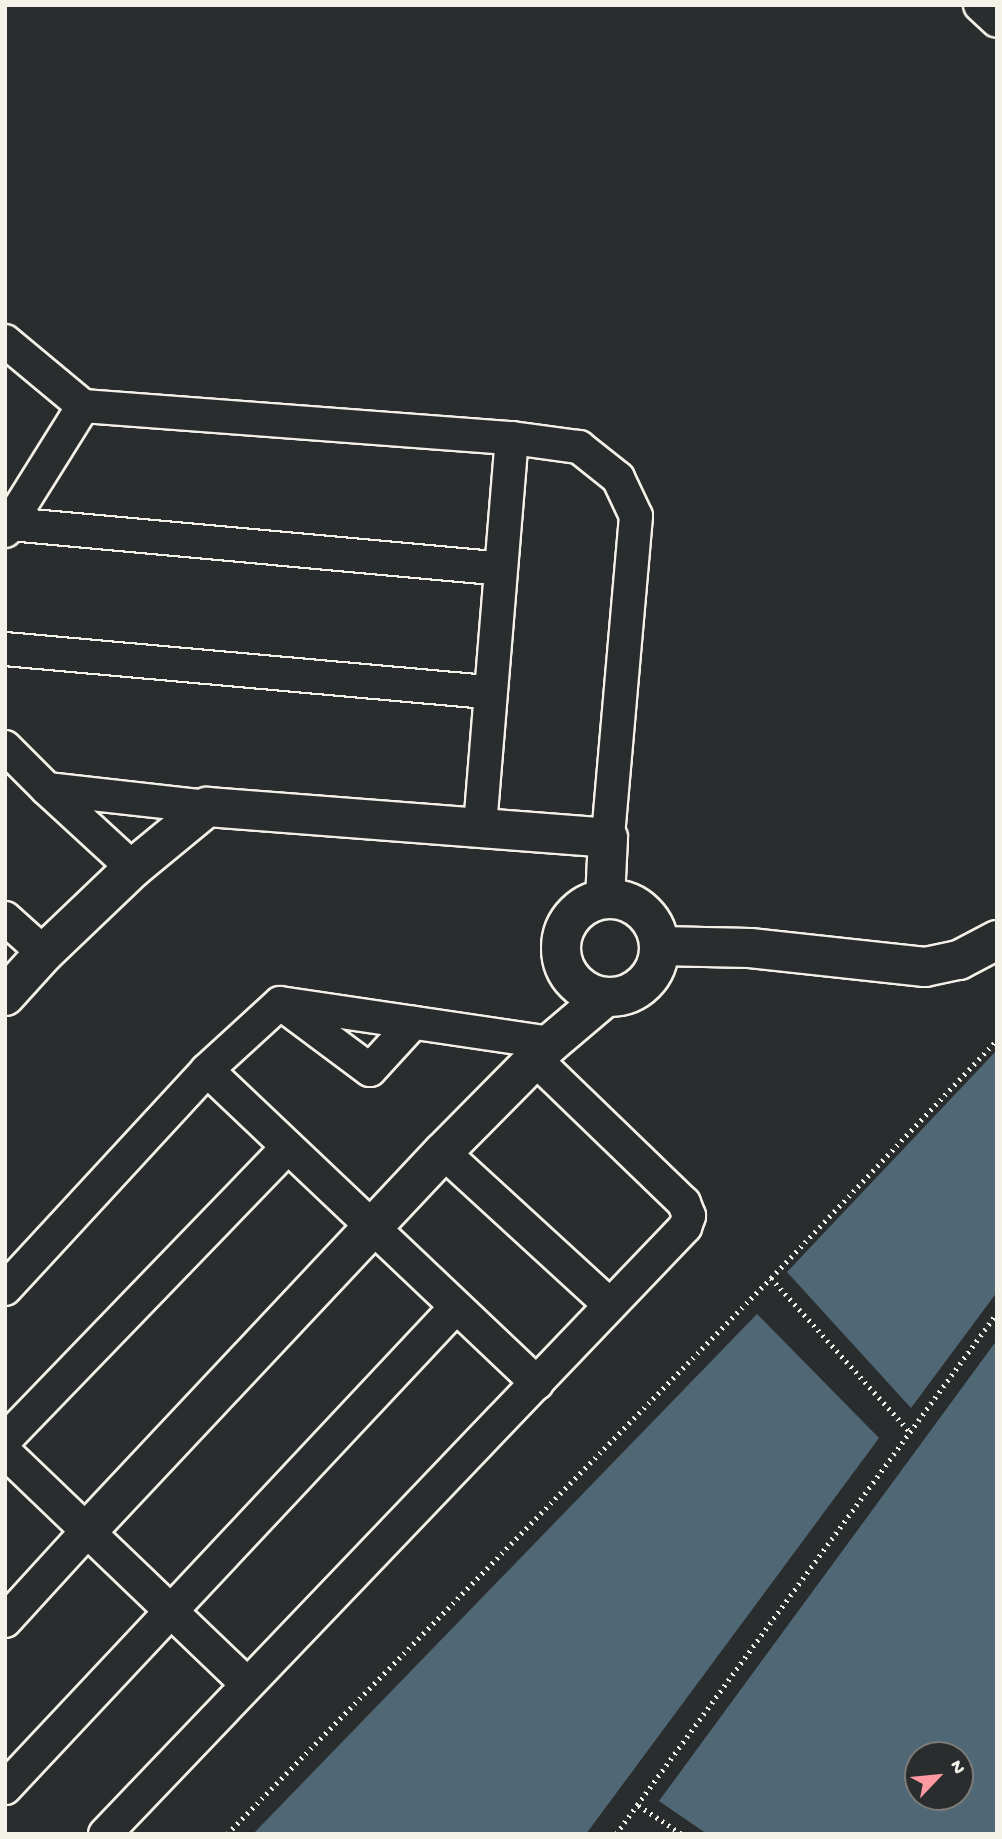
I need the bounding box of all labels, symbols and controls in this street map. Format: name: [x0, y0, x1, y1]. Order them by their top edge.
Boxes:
north arrow: [904, 1741, 974, 1811]
text: N: [943, 1757, 970, 1778]

